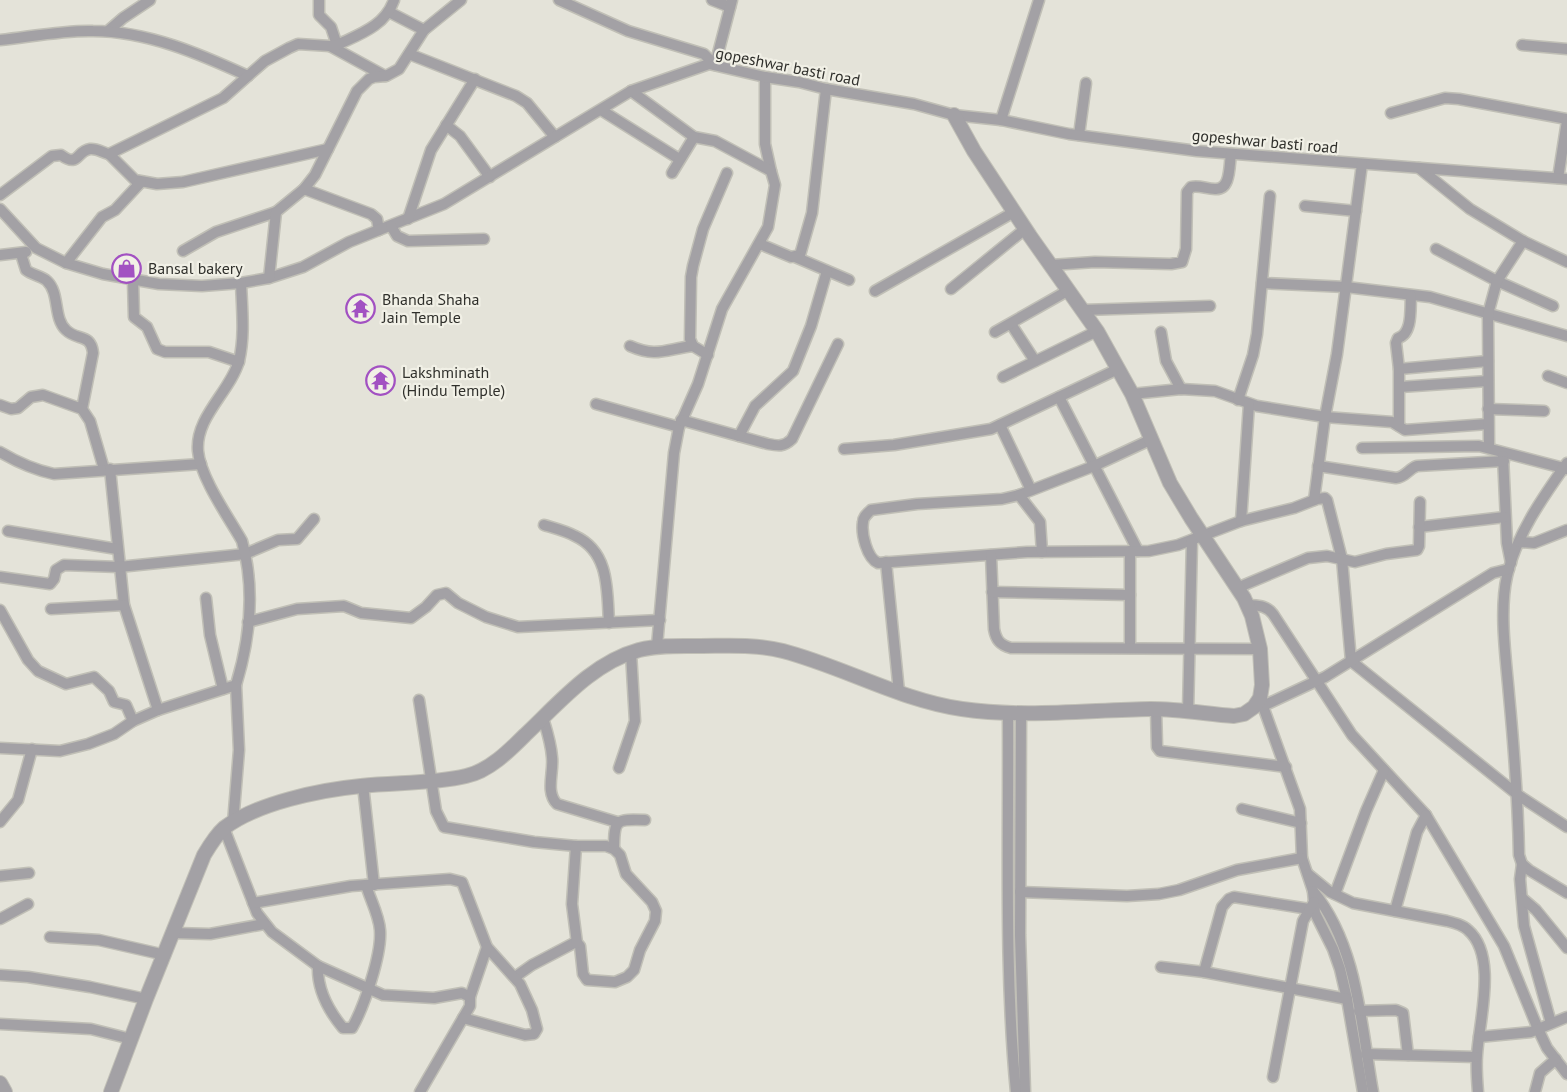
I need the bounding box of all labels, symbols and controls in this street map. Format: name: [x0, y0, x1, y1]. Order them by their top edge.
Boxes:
street label: gopeshwar basti road: [714, 42, 862, 90]
street label: gopeshwar basti road: [1191, 125, 1339, 157]
shop icon: Bansal bakery: [111, 252, 143, 284]
place label: Bansal bakery: [148, 258, 243, 278]
place label: Bhanda Shaha Jain Temple: [381, 289, 479, 327]
temple icon: Bhanda Shaha Jain Temple: [345, 292, 377, 324]
place label: Lakshminath (Hindu Temple): [402, 362, 505, 400]
temple icon: Lakshminath (Hindu Temple): [365, 365, 397, 397]

